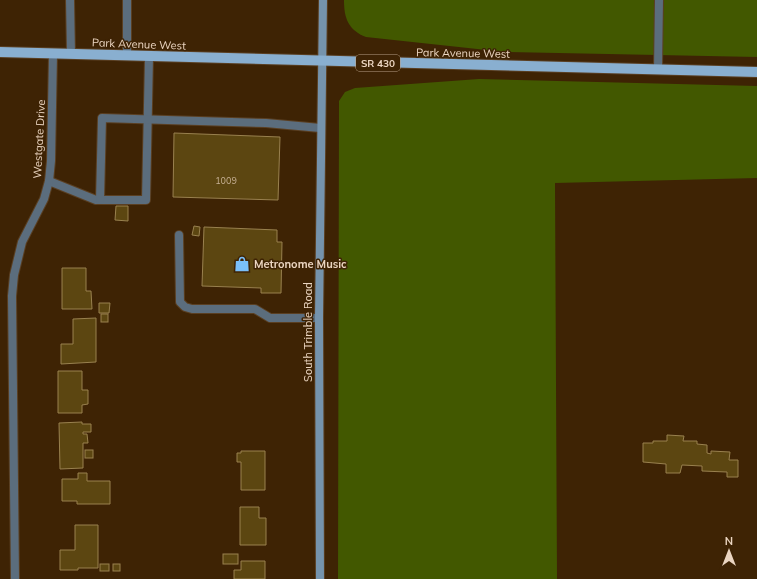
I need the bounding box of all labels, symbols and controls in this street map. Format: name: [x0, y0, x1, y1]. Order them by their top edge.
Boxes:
street label: Park Avenue West: [92, 35, 186, 53]
street label: Park Avenue West: [416, 45, 510, 61]
road number: SR 430: [356, 55, 400, 71]
street label: Westgate Drive: [30, 99, 48, 179]
house number: 1009: [215, 175, 237, 186]
shop icon: Metronome Music: [233, 255, 251, 273]
place label: Metronome Music: [254, 257, 347, 271]
street label: South Trimble Road: [301, 282, 315, 382]
north arrow: [709, 531, 749, 571]
text: N: [725, 534, 733, 548]

